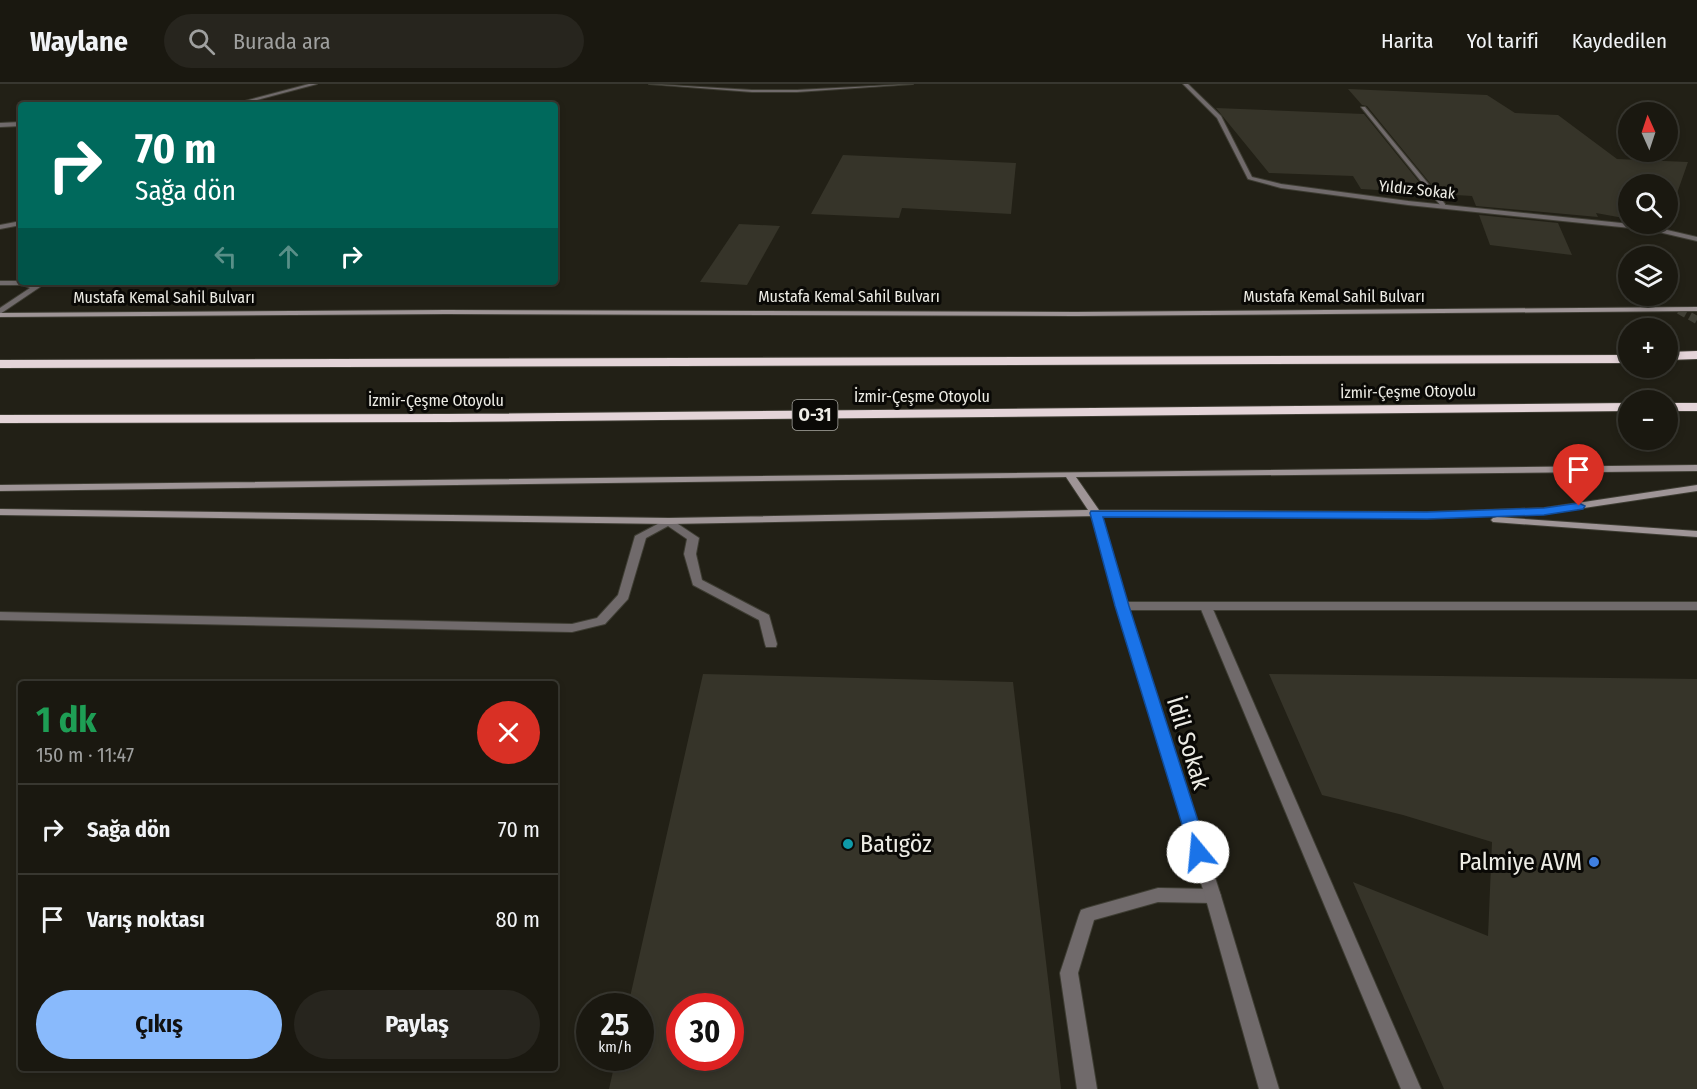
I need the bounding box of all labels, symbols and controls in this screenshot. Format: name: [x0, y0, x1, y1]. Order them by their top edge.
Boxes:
search box: [164, 14, 584, 68]
text: Waylane: [30, 25, 128, 58]
icon: search: [185, 25, 218, 58]
text: Burada ara: [233, 28, 331, 55]
text: Harita: [1381, 28, 1434, 54]
text: Yol tarifi: [1467, 28, 1539, 54]
text: Kaydedilen: [1572, 28, 1667, 54]
north arrow: [1618, 102, 1678, 162]
map controls: [1618, 102, 1678, 450]
text: 70 m: [135, 124, 216, 174]
icon: right: [36, 126, 114, 204]
button: search: [1618, 174, 1678, 234]
text: Sağa dön: [135, 175, 236, 207]
street label: Yıldız Sokak: [1378, 176, 1457, 203]
icon: left: [209, 240, 242, 273]
icon: ahead: [272, 240, 305, 273]
icon: right: [335, 240, 368, 273]
button: layers: [1618, 246, 1678, 306]
street label: Mustafa Kemal Sahil Bulvarı: [758, 287, 940, 306]
street label: Mustafa Kemal Sahil Bulvarı: [1243, 287, 1425, 306]
street label: Mustafa Kemal Sahil Bulvarı: [73, 288, 255, 307]
button: +: [1618, 318, 1678, 378]
street label: İzmir-Çeşme Otoyolu: [1340, 381, 1476, 403]
street label: İzmir-Çeşme Otoyolu: [854, 387, 990, 407]
button: −: [1618, 390, 1678, 450]
street label: İzmir-Çeşme Otoyolu: [368, 391, 504, 411]
road number: O-31: [792, 400, 838, 430]
pin: [1553, 444, 1604, 506]
icon: arrive: [1562, 453, 1595, 486]
street label: İdil Sokak: [1161, 693, 1216, 794]
text: 1 dk: [36, 698, 97, 742]
button: close: [477, 701, 540, 764]
text: 150 m · 11:47: [36, 743, 134, 767]
icon: right: [36, 813, 69, 846]
text: Sağa dön: [87, 816, 170, 843]
text: 70 m: [498, 816, 540, 843]
position arrow: [1166, 820, 1230, 884]
place label: Batıgöz: [860, 830, 932, 858]
marker: Batıgöz: [841, 837, 855, 851]
place label: Palmiye AVM: [1459, 848, 1582, 876]
marker: Palmiye AVM: [1587, 855, 1601, 869]
icon: arrive: [36, 903, 69, 936]
text: Varış noktası: [87, 906, 205, 933]
text: 80 m: [495, 906, 540, 933]
button: Çıkış: [36, 990, 282, 1059]
button: Paylaş: [294, 990, 540, 1059]
speed limit sign: 30: [666, 993, 744, 1071]
text: 25: [601, 1007, 629, 1043]
text: km/h: [598, 1038, 632, 1056]

